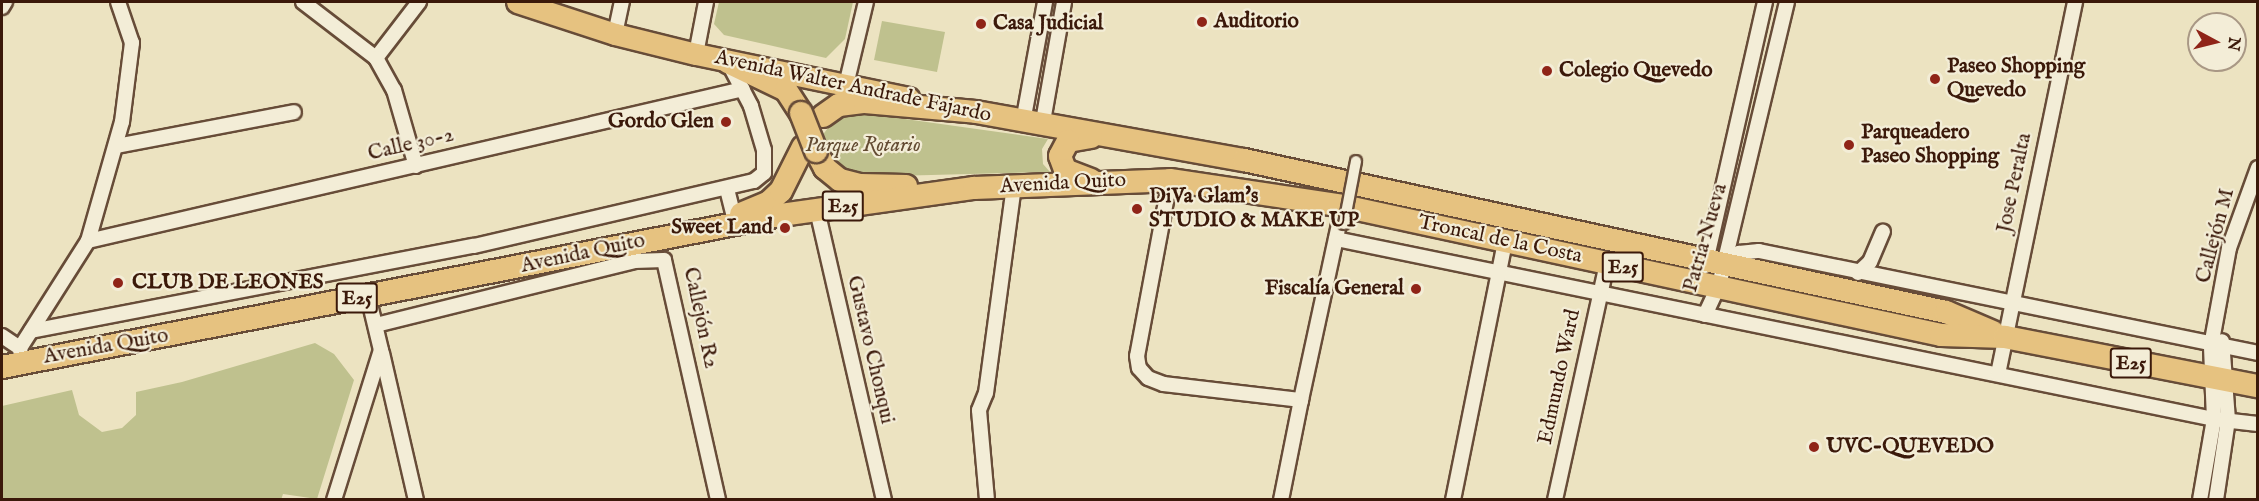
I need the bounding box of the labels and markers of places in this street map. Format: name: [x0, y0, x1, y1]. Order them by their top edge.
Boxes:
place label: Auditorio: [1214, 9, 1299, 35]
place label: Casa Judicial: [993, 11, 1103, 37]
marker: Auditorio: [1195, 15, 1209, 29]
marker: Casa Judicial: [974, 17, 988, 31]
place label: Paseo Shopping Quevedo: [1947, 54, 2085, 104]
place label: Colegio Quevedo: [1559, 58, 1712, 84]
marker: Colegio Quevedo: [1540, 64, 1554, 78]
marker: Paseo Shopping Quevedo: [1928, 72, 1942, 86]
place label: Gordo Glen: [608, 109, 714, 135]
marker: Gordo Glen: [719, 115, 733, 129]
place label: Parqueadero Paseo Shopping: [1861, 120, 1999, 170]
marker: Parqueadero Paseo Shopping: [1842, 138, 1856, 152]
place label: DiVa Glam's STUDIO & MAKE UP: [1149, 184, 1359, 234]
marker: DiVa Glam's STUDIO & MAKE UP: [1130, 202, 1144, 216]
place label: Sweet Land: [671, 215, 773, 241]
marker: Sweet Land: [778, 221, 792, 235]
place label: CLUB DE LEONES: [132, 270, 323, 296]
marker: CLUB DE LEONES: [109, 274, 127, 292]
place label: Fiscalía General: [1265, 276, 1404, 302]
marker: Fiscalía General: [1409, 282, 1423, 296]
place label: UVC-QUEVEDO: [1826, 434, 1994, 460]
marker: UVC-QUEVEDO: [1807, 440, 1821, 454]

